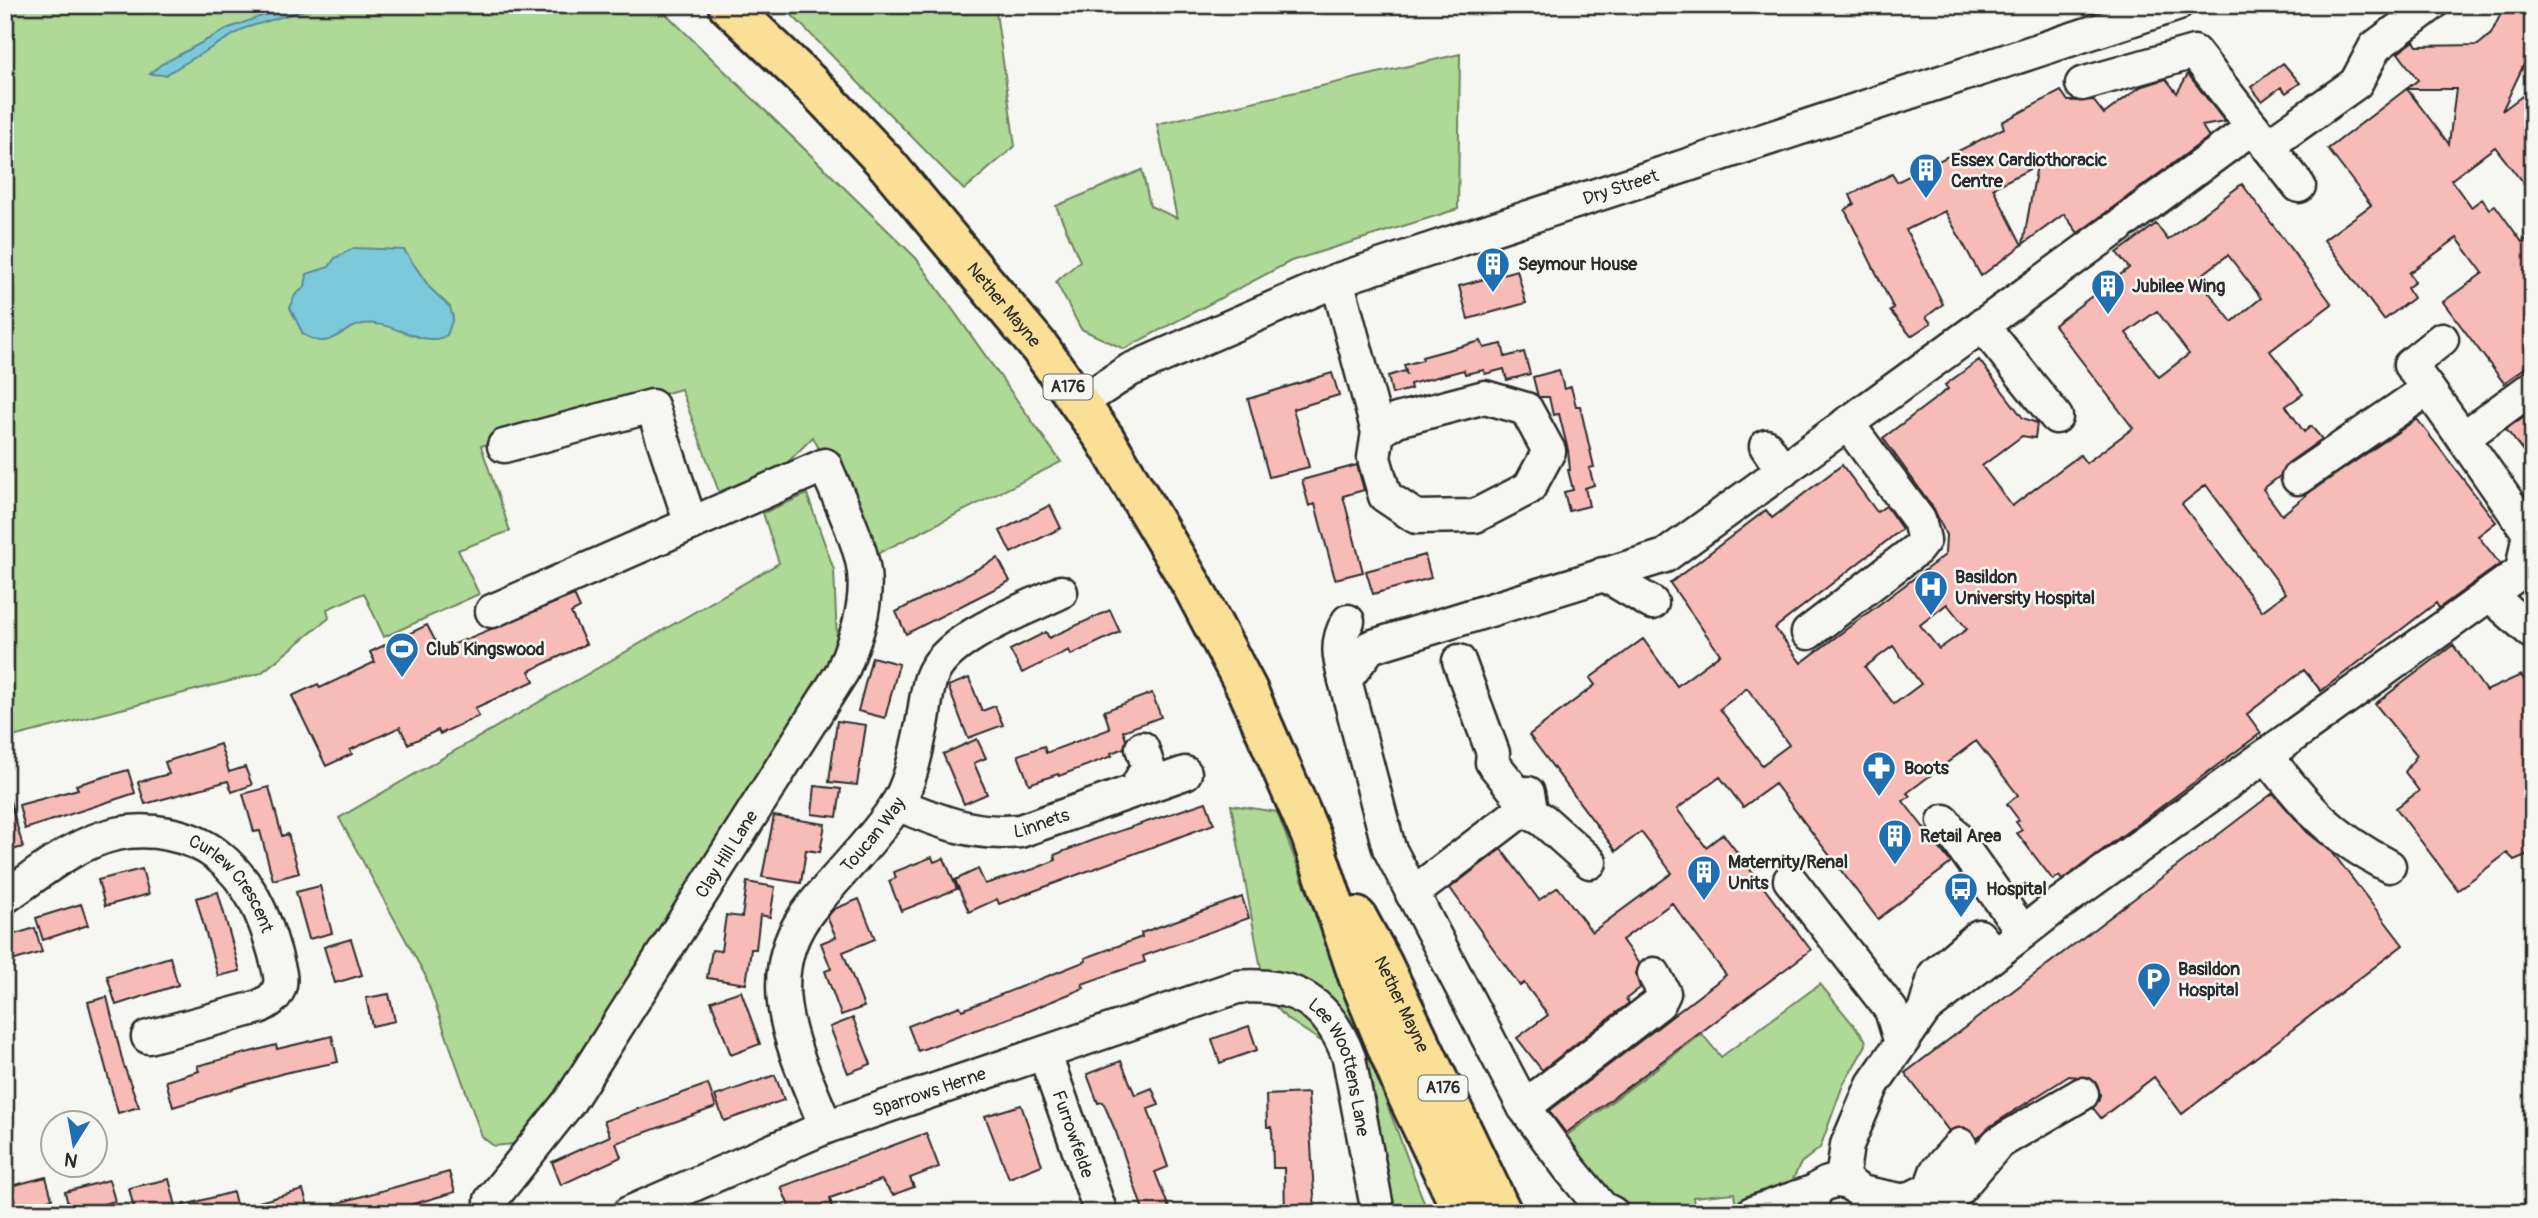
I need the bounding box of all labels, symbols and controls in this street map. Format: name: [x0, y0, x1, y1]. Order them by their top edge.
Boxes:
place label: Essex Cardiothoracic Centre: [1951, 149, 2107, 193]
building icon: Essex Cardiothoracic Centre: [1907, 151, 1945, 200]
street label: Dry Street: [1580, 164, 1662, 210]
building icon: Seymour House: [1474, 245, 1512, 294]
place label: Seymour House: [1518, 253, 1638, 276]
street label: Nether Mayne: [962, 257, 1046, 352]
building icon: Jubilee Wing: [2089, 267, 2127, 316]
place label: Jubilee Wing: [2132, 275, 2225, 298]
road number: A176: [1044, 374, 1092, 400]
place label: Basildon University Hospital: [1955, 566, 2095, 610]
hospital icon: Basildon University Hospital: [1912, 568, 1950, 617]
sports icon: Club Kingswood: [383, 630, 421, 679]
place label: Club Kingswood: [426, 638, 545, 661]
pharmacy icon: Boots: [1860, 749, 1898, 798]
place label: Boots: [1904, 757, 1950, 780]
street label: Toucan Way: [836, 793, 910, 877]
street label: Linnets: [1012, 803, 1072, 843]
street label: Clay Hill Lane: [690, 806, 763, 902]
building icon: Retail Area: [1876, 817, 1914, 866]
place label: Retail Area: [1920, 825, 2002, 848]
street label: Curlew Crescent: [185, 829, 279, 936]
place label: Maternity/Renal Units: [1728, 851, 1848, 895]
building icon: Maternity/Renal Units: [1685, 853, 1723, 902]
bus stop icon: Hospital: [1942, 870, 1980, 919]
place label: Hospital: [1986, 878, 2047, 901]
street label: Nether Mayne: [1369, 952, 1435, 1056]
place label: Basildon Hospital: [2178, 958, 2240, 1002]
parking icon: Basildon Hospital: [2135, 960, 2173, 1009]
street label: Lee Woottens Lane: [1303, 993, 1375, 1138]
street label: Sparrows Herne: [869, 1062, 989, 1122]
road number: A176: [1418, 1076, 1468, 1100]
street label: Furrowfelde: [1047, 1087, 1099, 1181]
north arrow: [38, 1110, 108, 1180]
text: N: [62, 1147, 80, 1173]

